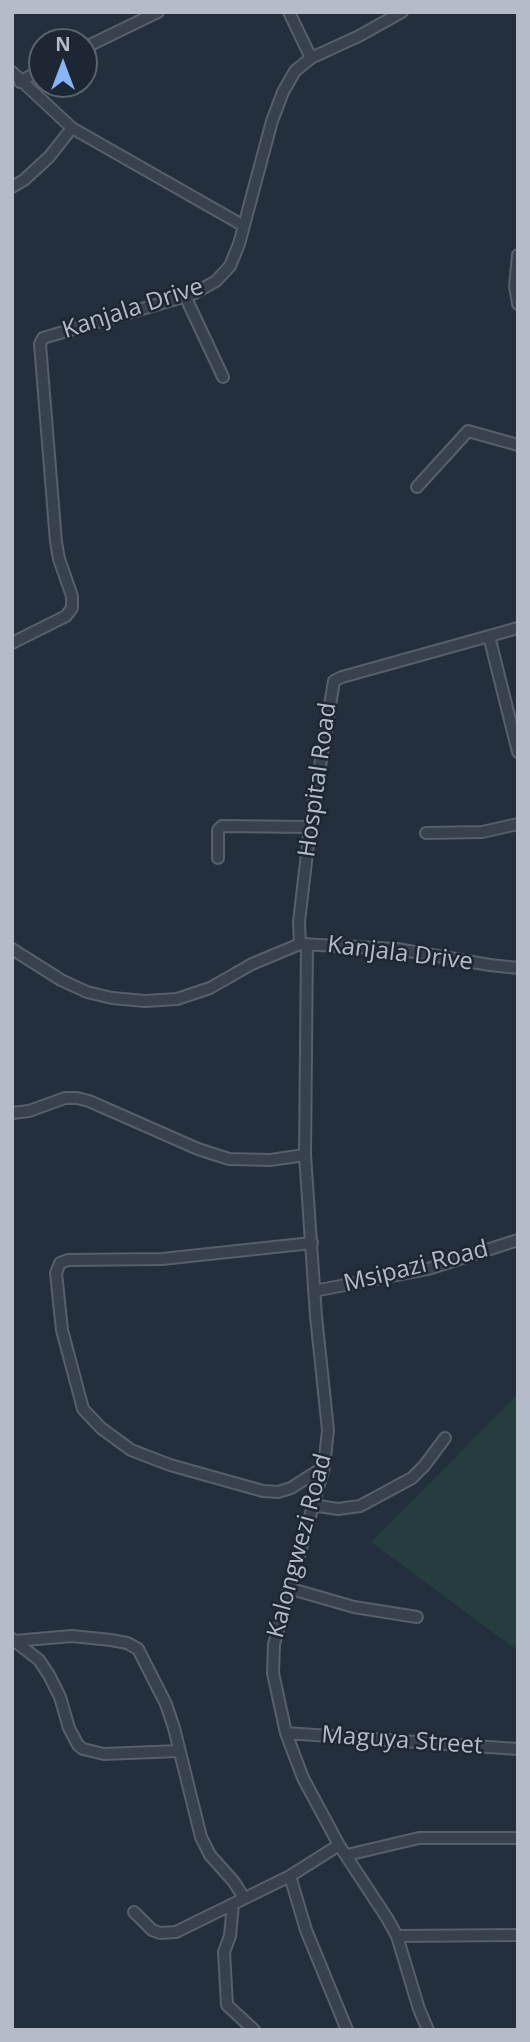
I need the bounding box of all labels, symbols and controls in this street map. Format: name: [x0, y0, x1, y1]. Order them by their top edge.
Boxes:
north arrow: [28, 28, 98, 98]
text: N: [55, 31, 71, 57]
street label: Kanjala Drive: [59, 273, 207, 345]
street label: Hospital Road: [293, 701, 343, 859]
street label: Kanjala Drive: [326, 931, 474, 977]
street label: Msipazi Road: [341, 1235, 491, 1299]
street label: Kalongwezi Road: [262, 1451, 338, 1641]
street label: Maguya Street: [321, 1721, 483, 1761]

